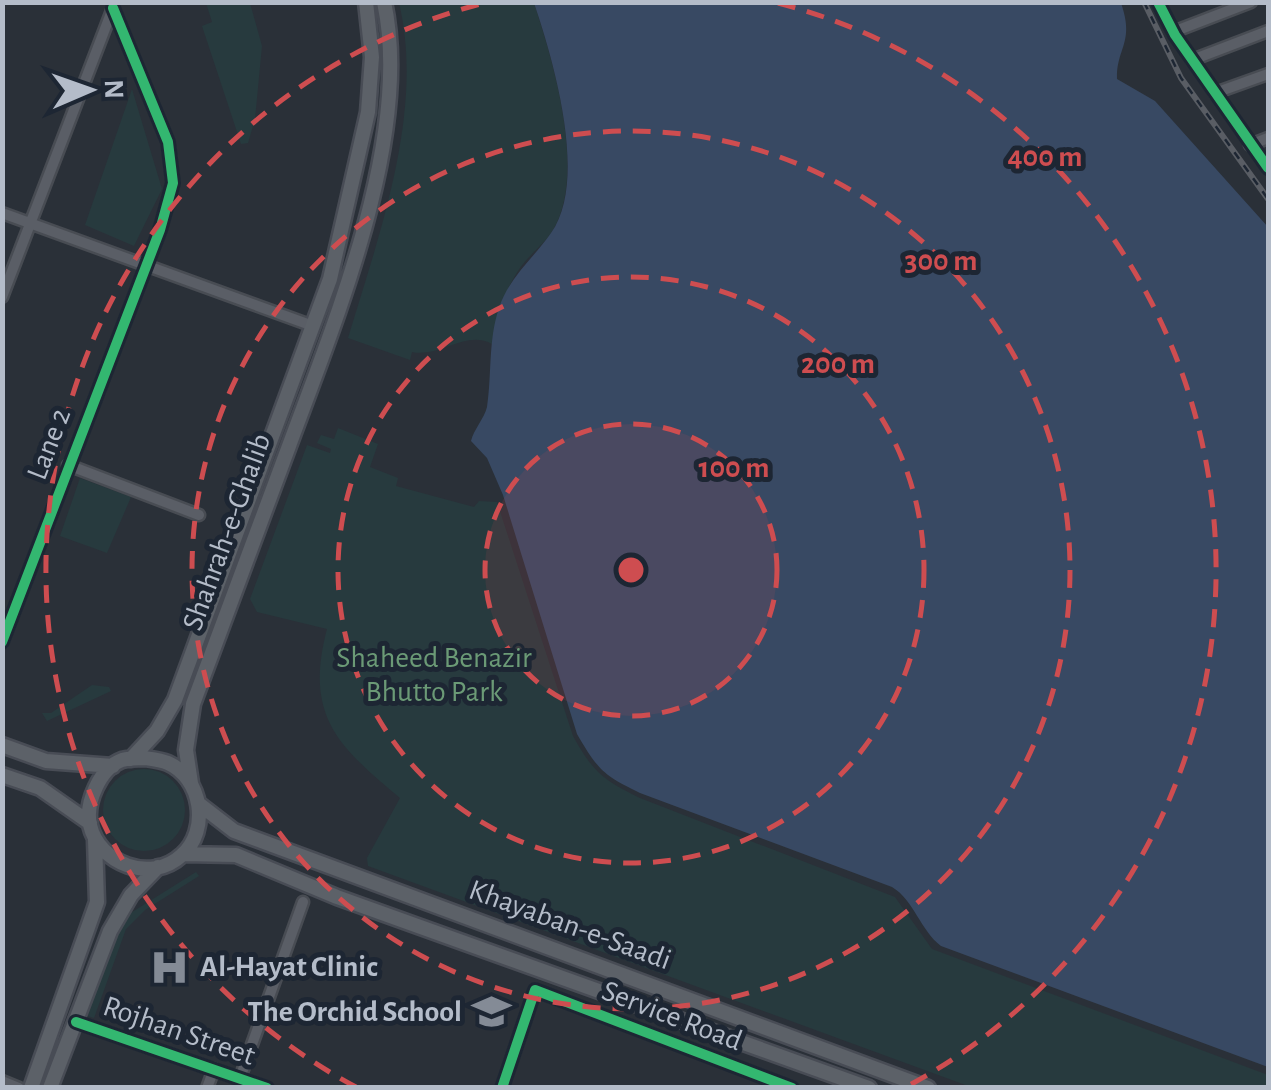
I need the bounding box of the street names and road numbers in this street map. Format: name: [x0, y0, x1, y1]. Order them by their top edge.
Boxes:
street label: Lane 2: [22, 404, 76, 484]
street label: Shahrah-e-Ghalib: [178, 430, 276, 634]
street label: Khayaban-e-Saadi: [465, 875, 675, 975]
street label: Service Road: [598, 976, 746, 1056]
street label: Rojhan Street: [99, 991, 259, 1071]

